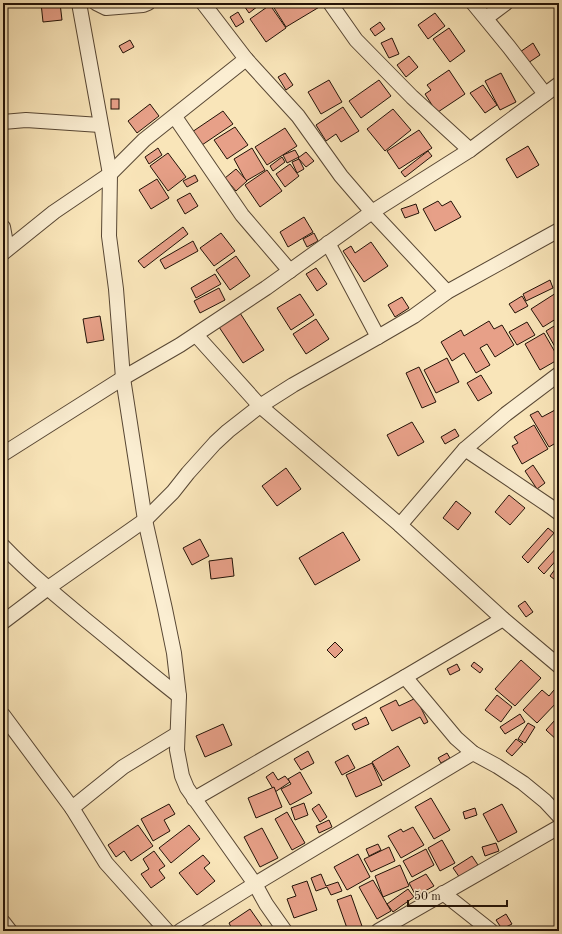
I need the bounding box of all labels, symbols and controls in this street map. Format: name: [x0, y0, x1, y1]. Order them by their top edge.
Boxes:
scale bar: [408, 882, 507, 908]
text: 50 m: [414, 890, 441, 903]

